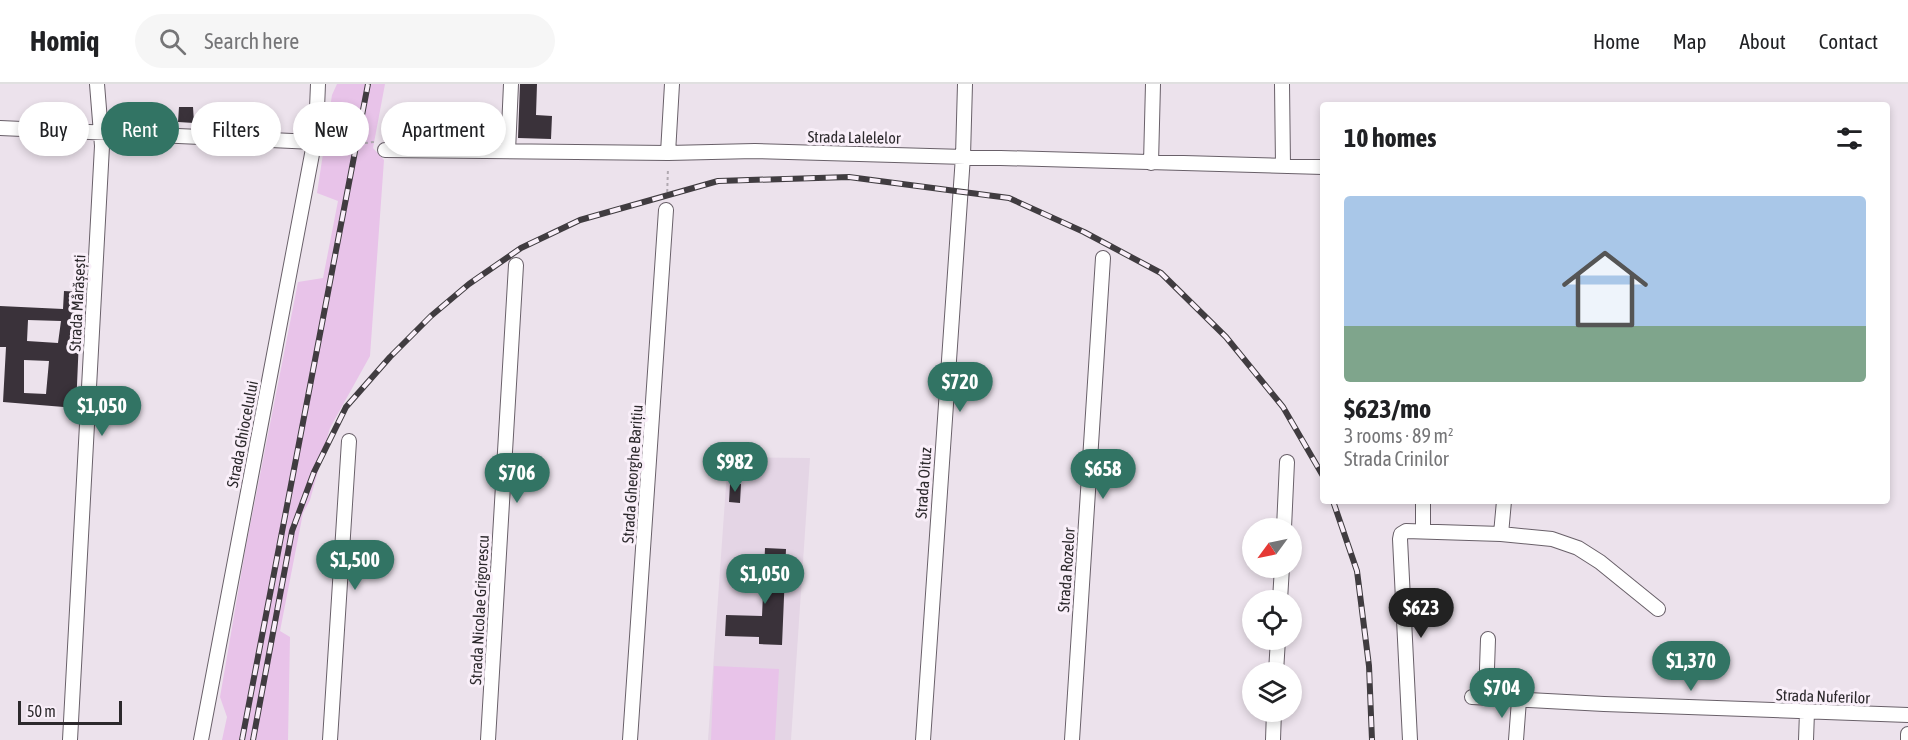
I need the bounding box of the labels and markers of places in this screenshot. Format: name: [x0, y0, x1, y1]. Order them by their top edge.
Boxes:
pin: $720: [924, 362, 996, 413]
pin: $1,050: [53, 386, 151, 437]
pin: $982: [699, 442, 771, 493]
pin: $658: [1067, 449, 1139, 500]
pin: $706: [481, 453, 553, 504]
pin: $1,500: [306, 540, 404, 591]
pin: $1,050: [716, 554, 814, 605]
pin: $623: [1385, 588, 1457, 639]
pin: $1,370: [1642, 641, 1740, 692]
pin: $704: [1466, 668, 1538, 719]

